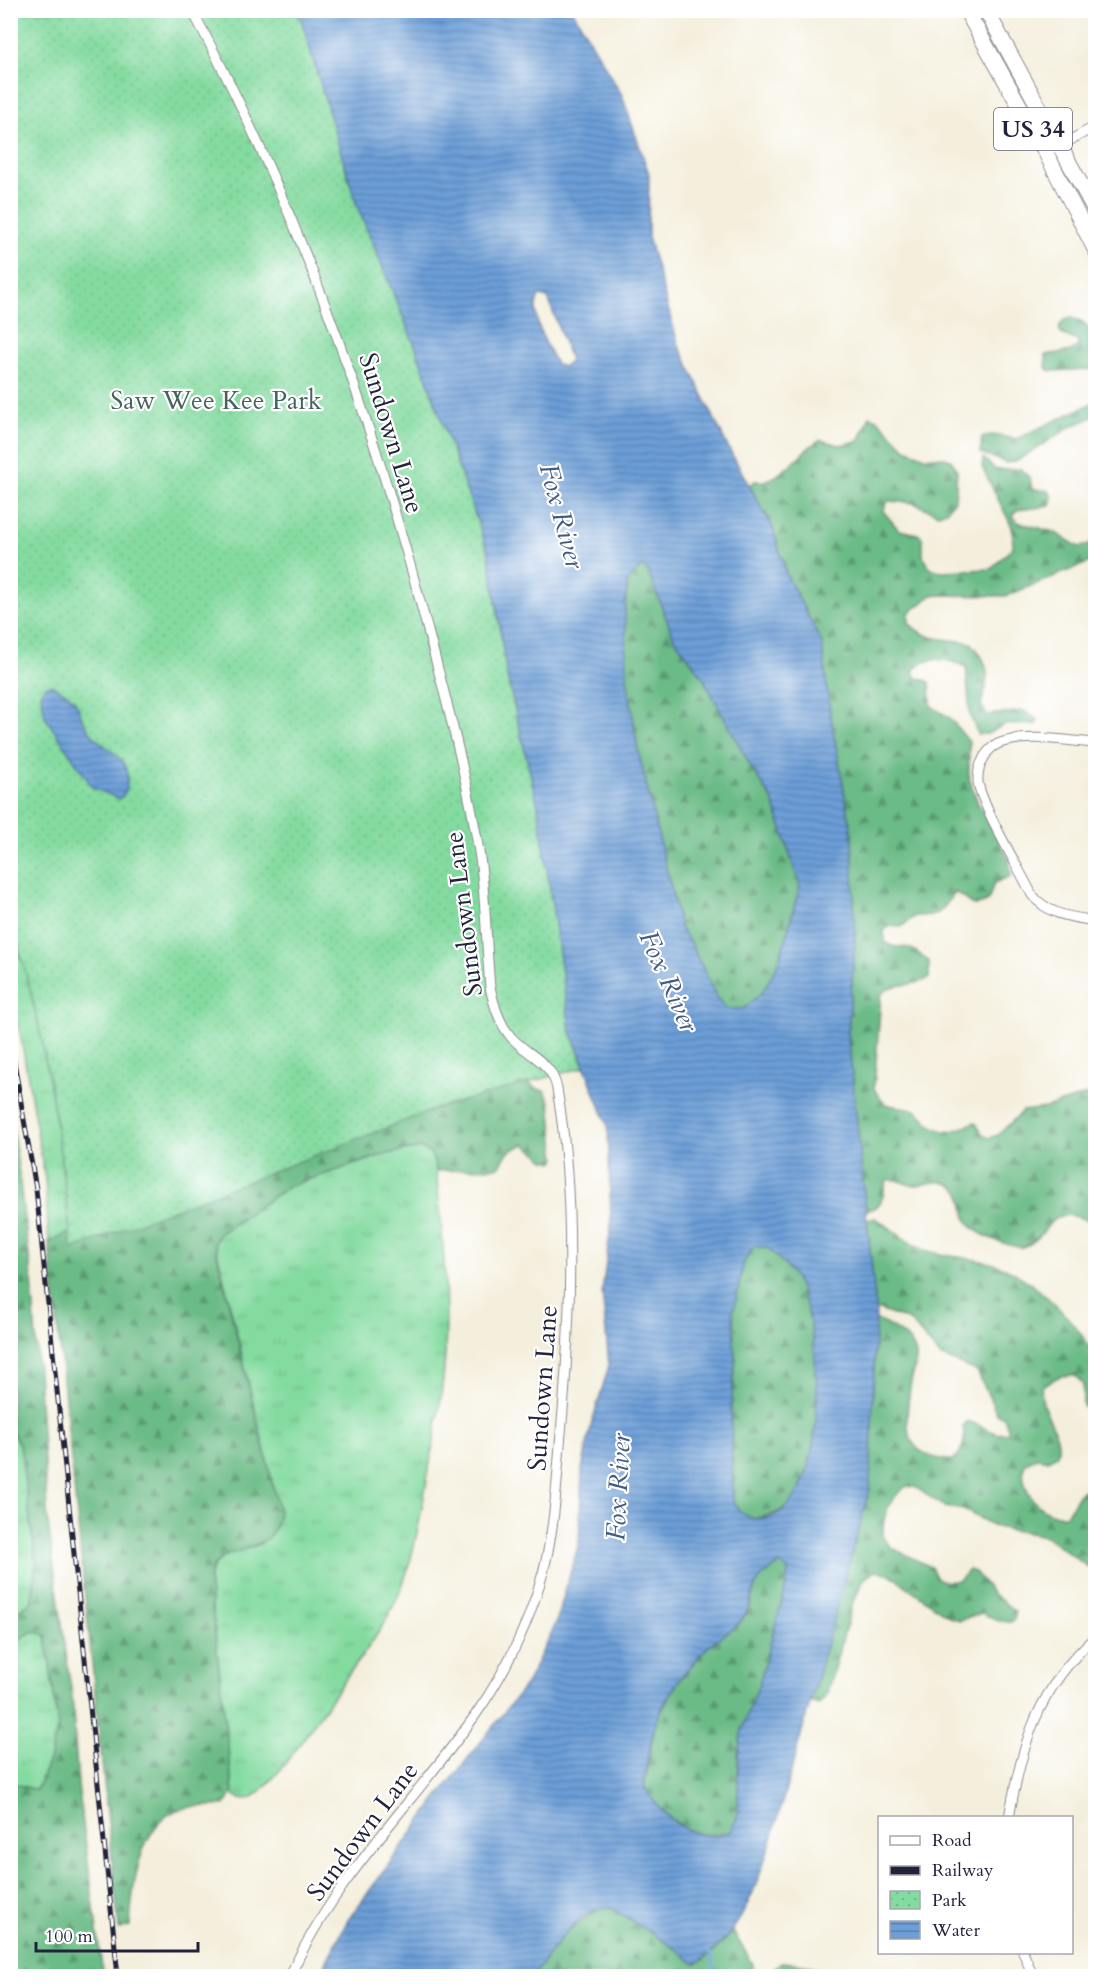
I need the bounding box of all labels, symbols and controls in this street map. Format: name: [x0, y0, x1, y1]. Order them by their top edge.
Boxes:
road number: US 34: [994, 108, 1072, 150]
street label: Sundown Lane: [351, 349, 433, 518]
park label: Saw Wee Kee Park: [110, 383, 322, 418]
water label: Fox River: [530, 459, 594, 574]
street label: Sundown Lane: [436, 829, 491, 999]
water label: Fox River: [630, 925, 708, 1039]
street label: Sundown Lane: [519, 1304, 566, 1472]
water label: Fox River: [597, 1431, 640, 1542]
street label: Sundown Lane: [298, 1754, 426, 1908]
legend: [878, 1816, 1073, 1954]
text: Road: [932, 1828, 972, 1853]
text: Railway: [932, 1858, 994, 1883]
text: Park: [932, 1888, 967, 1913]
scale bar: [36, 1915, 198, 1953]
text: Water: [931, 1918, 981, 1943]
text: 100 m: [45, 1924, 93, 1949]

